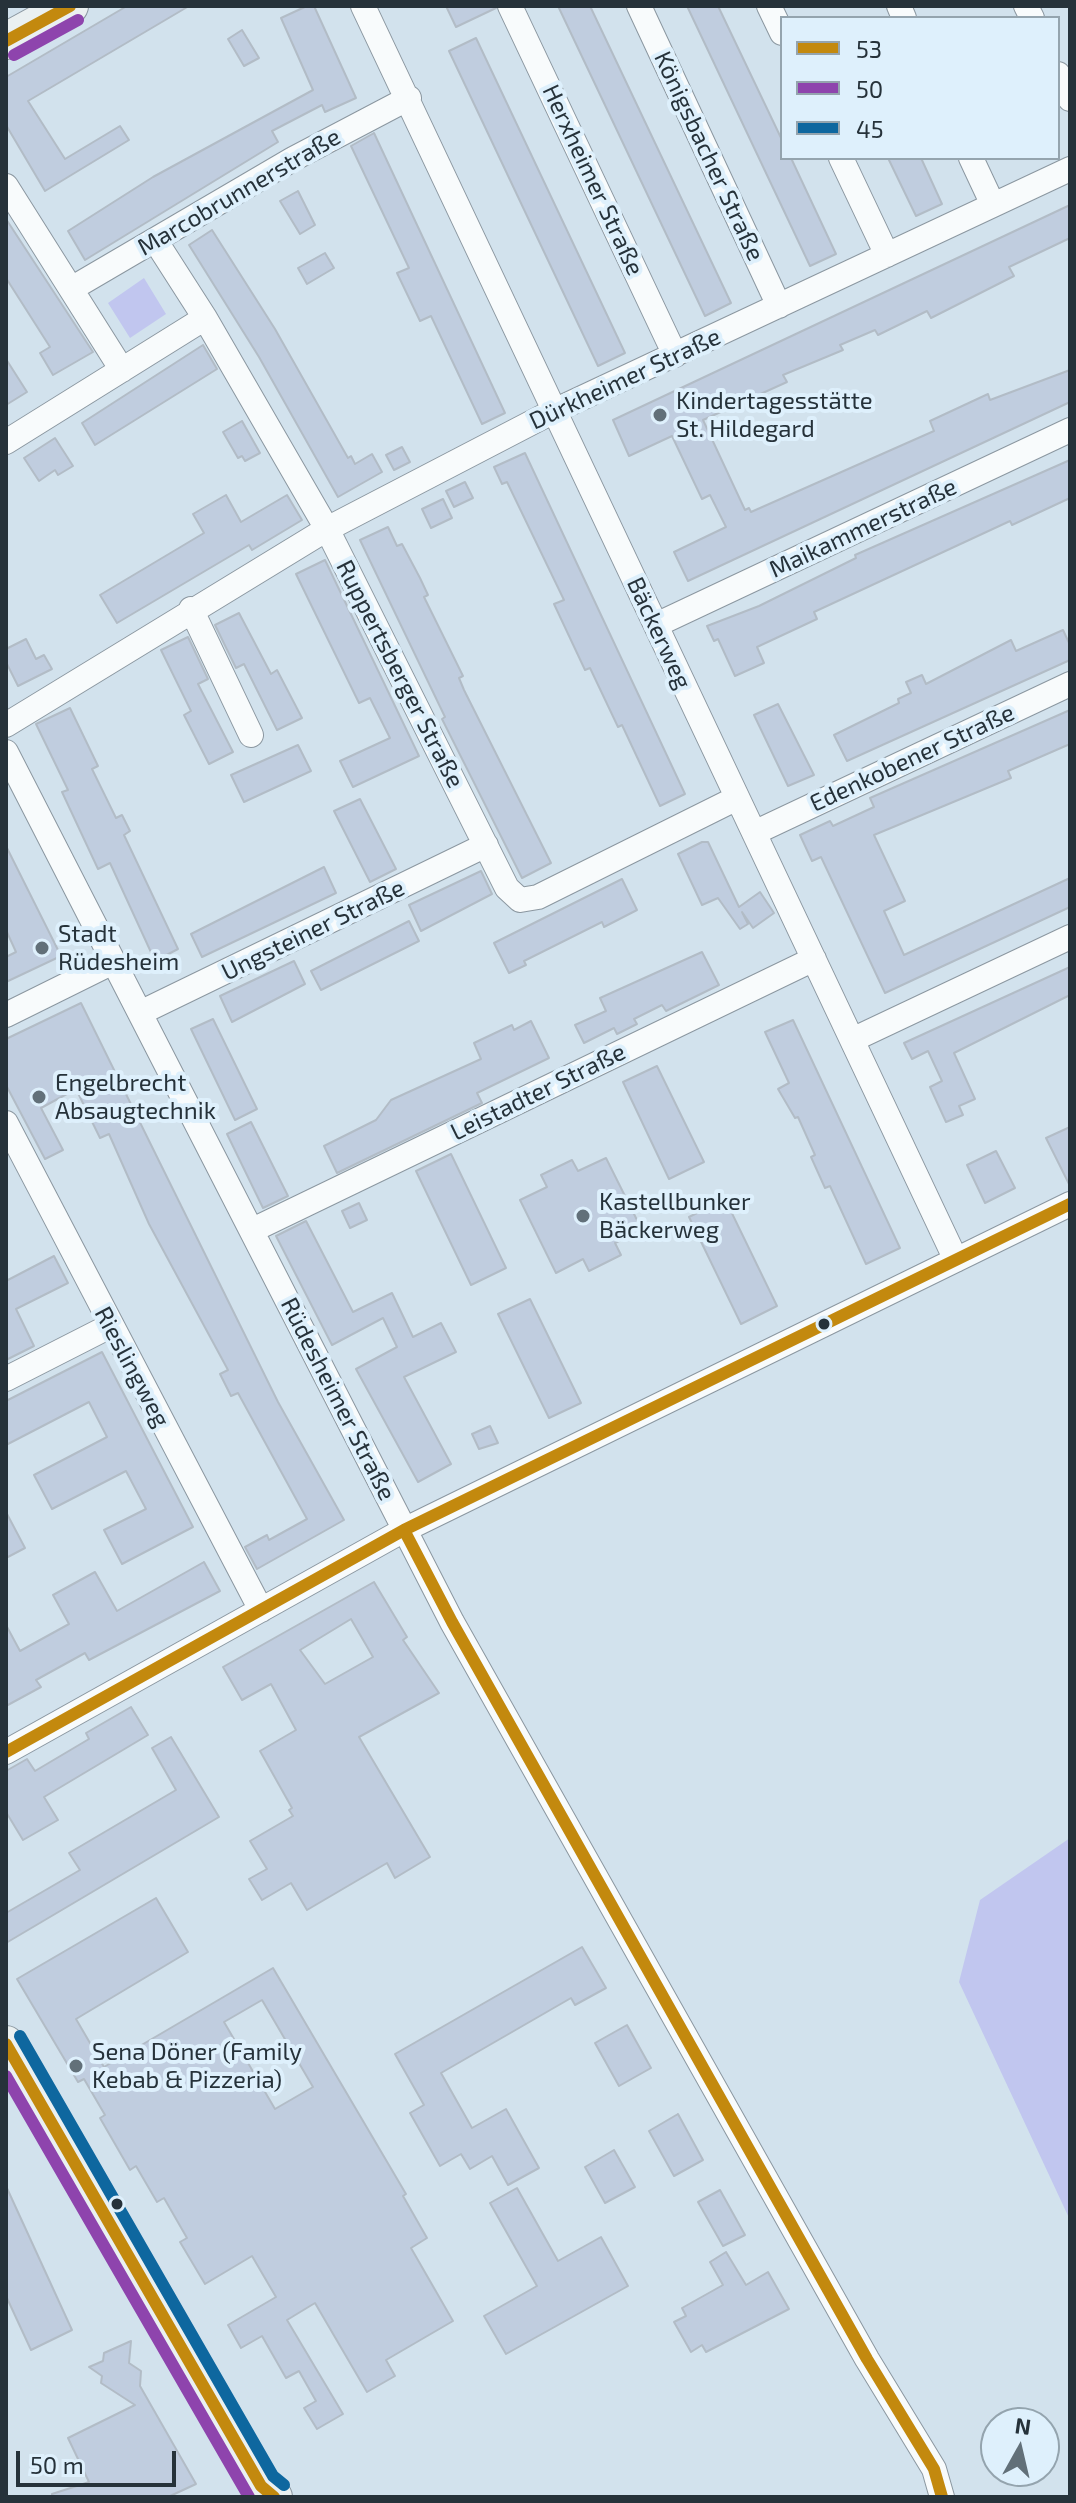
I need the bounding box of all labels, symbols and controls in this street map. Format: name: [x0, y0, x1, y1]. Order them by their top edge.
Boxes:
legend: [780, 16, 1060, 160]
text: 53: [856, 34, 882, 63]
street label: Königsbacher Straße: [648, 47, 770, 265]
text: 50: [856, 74, 883, 103]
street label: Herxheimer Straße: [536, 80, 650, 280]
text: 45: [856, 114, 884, 143]
street label: Marcobrunnerstraße: [133, 122, 345, 262]
street label: Dürkheimer Straße: [525, 322, 725, 436]
place label: Kindertagesstätte St. Hildegard: [676, 387, 873, 443]
marker: Kindertagesstätte St. Hildegard: [651, 406, 669, 424]
street label: Maikammerstraße: [765, 472, 961, 584]
street label: Ruppertsberger Straße: [330, 555, 470, 793]
street label: Bäckerweg: [621, 572, 697, 694]
street label: Edenkobener Straße: [805, 698, 1019, 818]
street label: Ungsteiner Straße: [217, 873, 409, 987]
place label: Stadt Rüdesheim: [58, 920, 179, 976]
marker: Stadt Rüdesheim: [33, 939, 51, 957]
street label: Leistadter Straße: [446, 1037, 630, 1147]
place label: Engelbrecht Absaugtechnik: [55, 1069, 216, 1125]
marker: Engelbrecht Absaugtechnik: [30, 1088, 48, 1106]
place label: Kastellbunker Bäckerweg: [599, 1188, 751, 1244]
marker: Kastellbunker Bäckerweg: [574, 1207, 592, 1225]
street label: Rüdesheimer Straße: [274, 1293, 402, 1505]
street label: Rieslingweg: [88, 1302, 176, 1432]
unlabelled marker: [816, 1316, 832, 1332]
place label: Sena Döner (Family Kebab & Pizzeria): [92, 2038, 302, 2094]
marker: Sena Döner (Family Kebab & Pizzeria): [67, 2057, 85, 2075]
unlabelled marker: [109, 2196, 125, 2212]
north arrow: [980, 2407, 1060, 2487]
text: N: [1013, 2411, 1033, 2439]
scale bar: [20, 2435, 180, 2485]
text: 50 m: [30, 2450, 84, 2479]

